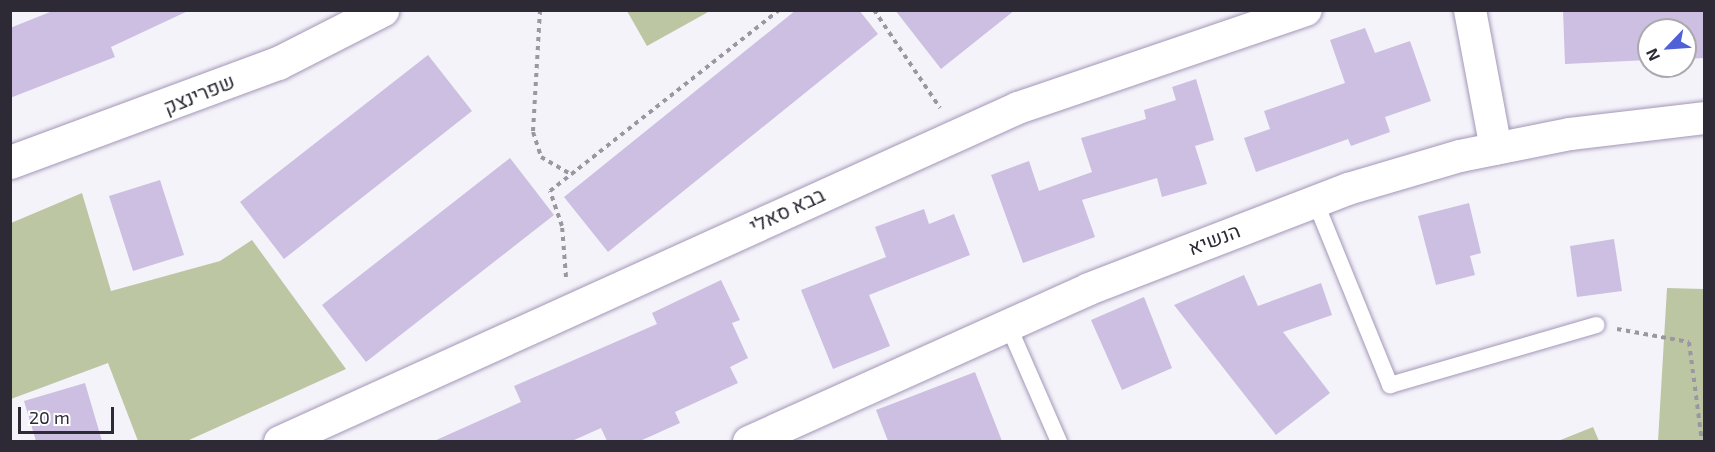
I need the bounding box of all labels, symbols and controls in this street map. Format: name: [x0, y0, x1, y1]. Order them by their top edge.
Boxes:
north arrow: [1637, 18, 1697, 78]
text: N: [1641, 46, 1663, 64]
street label: שפרינצק: [160, 69, 238, 119]
street label: בבא סאלי: [746, 182, 828, 238]
street label: הנשיא: [1185, 218, 1243, 260]
scale bar: [21, 395, 117, 433]
text: 20 m: [29, 406, 70, 428]

